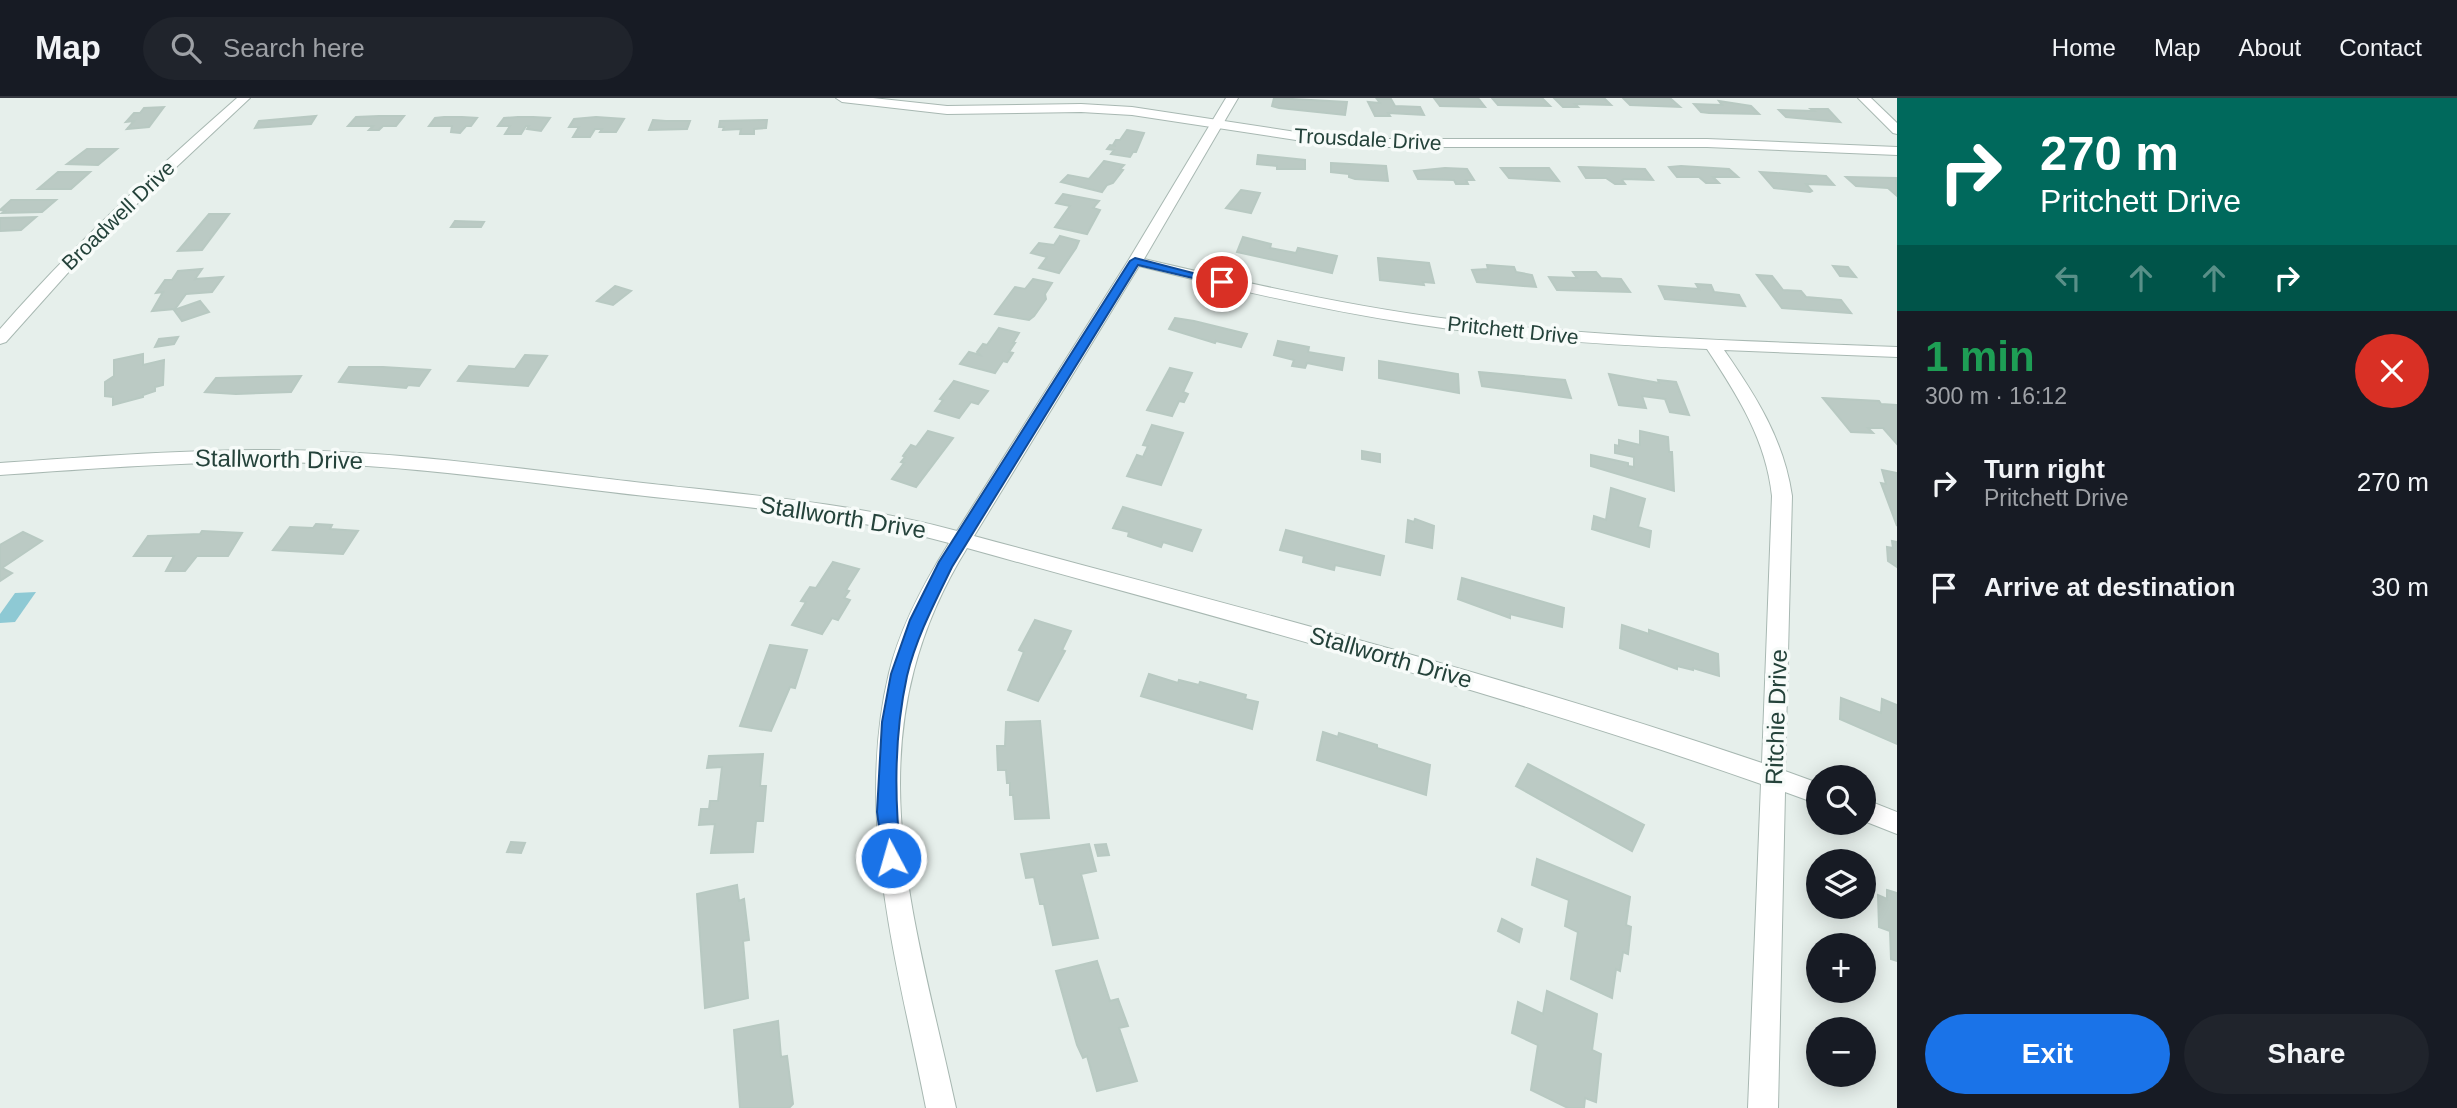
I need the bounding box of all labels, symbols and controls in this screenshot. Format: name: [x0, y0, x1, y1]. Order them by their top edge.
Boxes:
search box: [143, 17, 633, 80]
text: Map: [35, 29, 101, 66]
icon: search: [167, 29, 205, 67]
text: Search here: [223, 33, 365, 63]
text: Home: [2052, 34, 2116, 61]
text: Map: [2154, 34, 2201, 61]
text: About: [2239, 34, 2301, 61]
text: Contact: [2339, 34, 2422, 61]
street label: Trousdale Drive: [1294, 124, 1442, 154]
icon: right: [1925, 126, 2016, 217]
text: 270 m: [2040, 126, 2179, 180]
street label: Broadwell Drive: [57, 156, 179, 274]
text: Pritchett Drive: [2040, 183, 2241, 219]
pin: [1192, 252, 1252, 312]
icon: left: [2049, 259, 2087, 297]
icon: ahead: [2122, 259, 2160, 297]
icon: ahead: [2195, 259, 2233, 297]
icon: right: [2268, 259, 2306, 297]
icon: arrive: [1203, 263, 1241, 301]
street label: Pritchett Drive: [1446, 312, 1580, 348]
text: 1 min: [1925, 333, 2035, 380]
button: close: [2355, 334, 2429, 408]
text: 300 m · 16:12: [1925, 383, 2067, 409]
street label: Stallworth Drive: [195, 444, 363, 474]
text: Turn right: [1984, 454, 2105, 484]
icon: right: [1925, 464, 1963, 502]
text: 270 m: [2357, 467, 2429, 497]
text: Pritchett Drive: [1984, 485, 2128, 511]
street label: Stallworth Drive: [758, 491, 928, 543]
icon: arrive: [1925, 569, 1963, 607]
text: Arrive at destination: [1984, 572, 2235, 602]
text: 30 m: [2371, 572, 2429, 602]
street label: Stallworth Drive: [1307, 621, 1475, 693]
street label: Ritchie Drive: [1760, 649, 1792, 785]
map controls: [1806, 765, 1876, 1087]
button: search: [1806, 765, 1876, 835]
position arrow: [854, 821, 928, 895]
button: layers: [1806, 849, 1876, 919]
button: +: [1806, 933, 1876, 1003]
button: Exit: [1925, 1014, 2170, 1094]
button: Share: [2184, 1014, 2429, 1094]
button: −: [1806, 1017, 1876, 1087]

